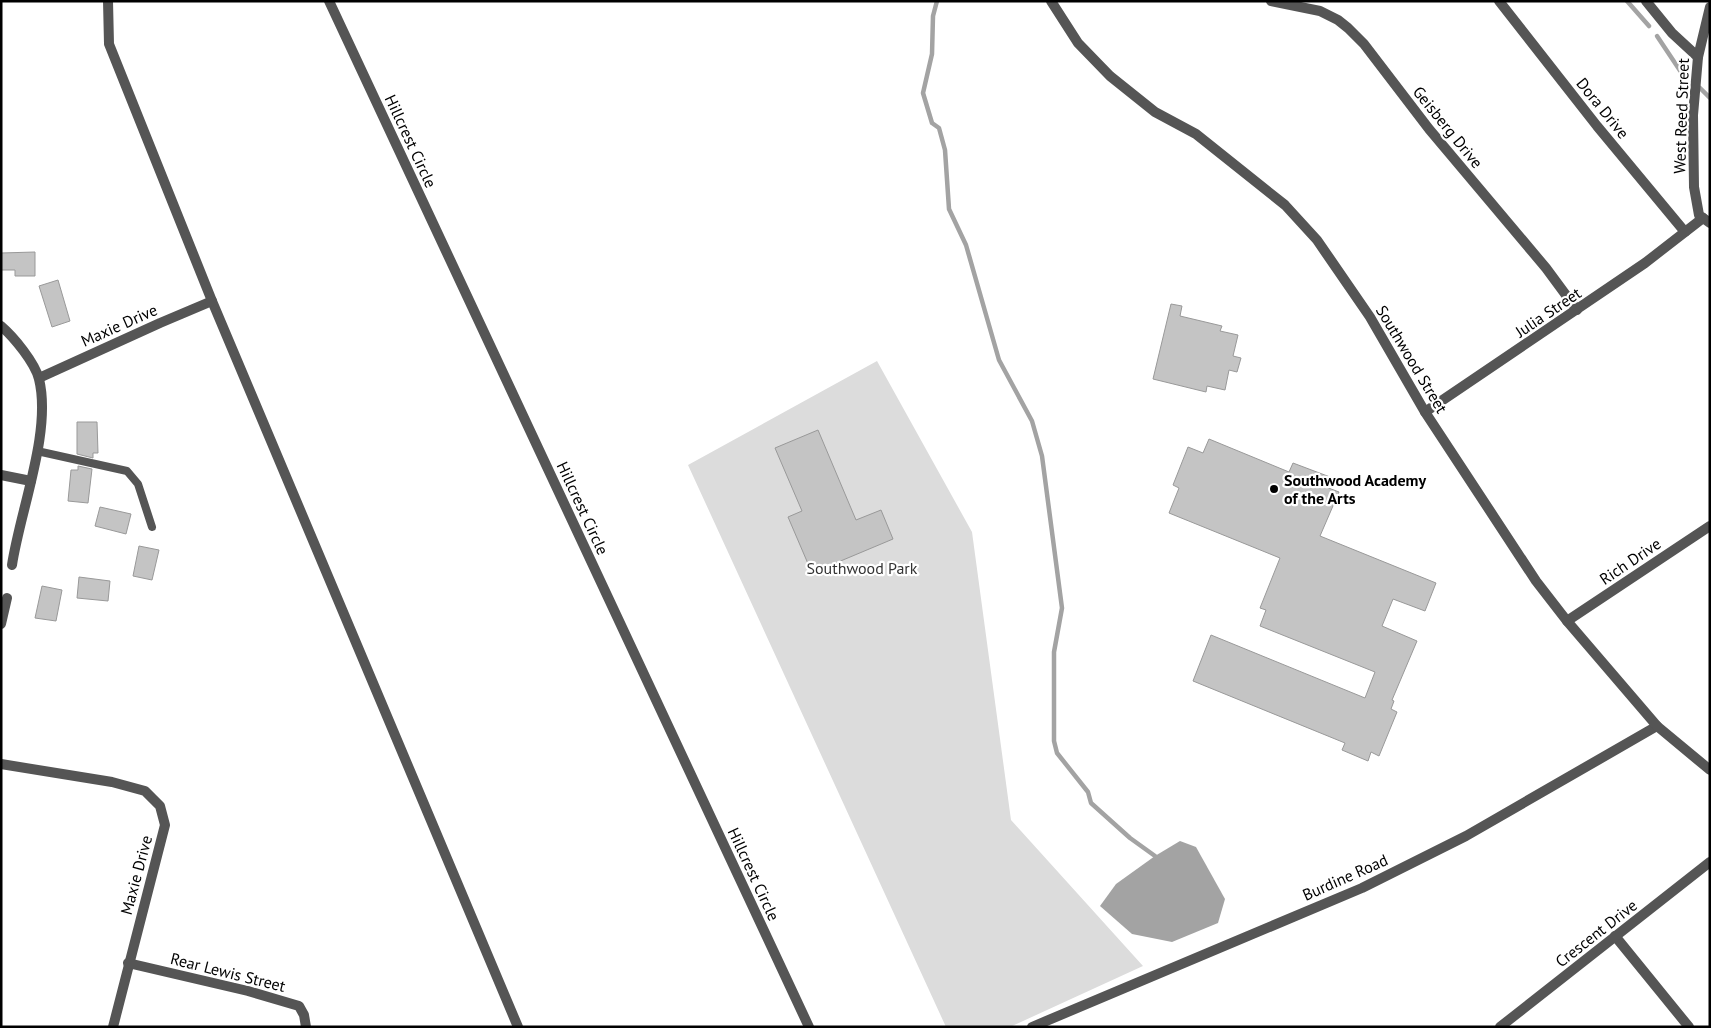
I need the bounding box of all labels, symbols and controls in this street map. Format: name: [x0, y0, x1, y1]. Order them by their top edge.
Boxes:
street label: West Reed Street: [1669, 57, 1693, 174]
street label: Dora Drive: [1572, 74, 1634, 142]
street label: Geisberg Drive: [1409, 82, 1487, 172]
street label: Hillcrest Circle: [381, 91, 441, 191]
street label: Julia Street: [1510, 282, 1585, 342]
street label: Maxie Drive: [78, 299, 160, 351]
street label: Southwood Street: [1372, 301, 1452, 417]
street label: Hillcrest Circle: [553, 458, 613, 558]
place label: Southwood Academy of the Arts: [1284, 470, 1426, 508]
marker: Southwood Academy of the Arts: [1268, 483, 1280, 495]
street label: Rich Drive: [1595, 533, 1665, 589]
park label: Southwood Park: [807, 558, 918, 578]
street label: Hillcrest Circle: [724, 824, 784, 924]
street label: Maxie Drive: [116, 833, 156, 917]
street label: Burdine Road: [1299, 849, 1391, 905]
street label: Crescent Drive: [1551, 895, 1641, 971]
street label: Rear Lewis Street: [168, 948, 288, 996]

